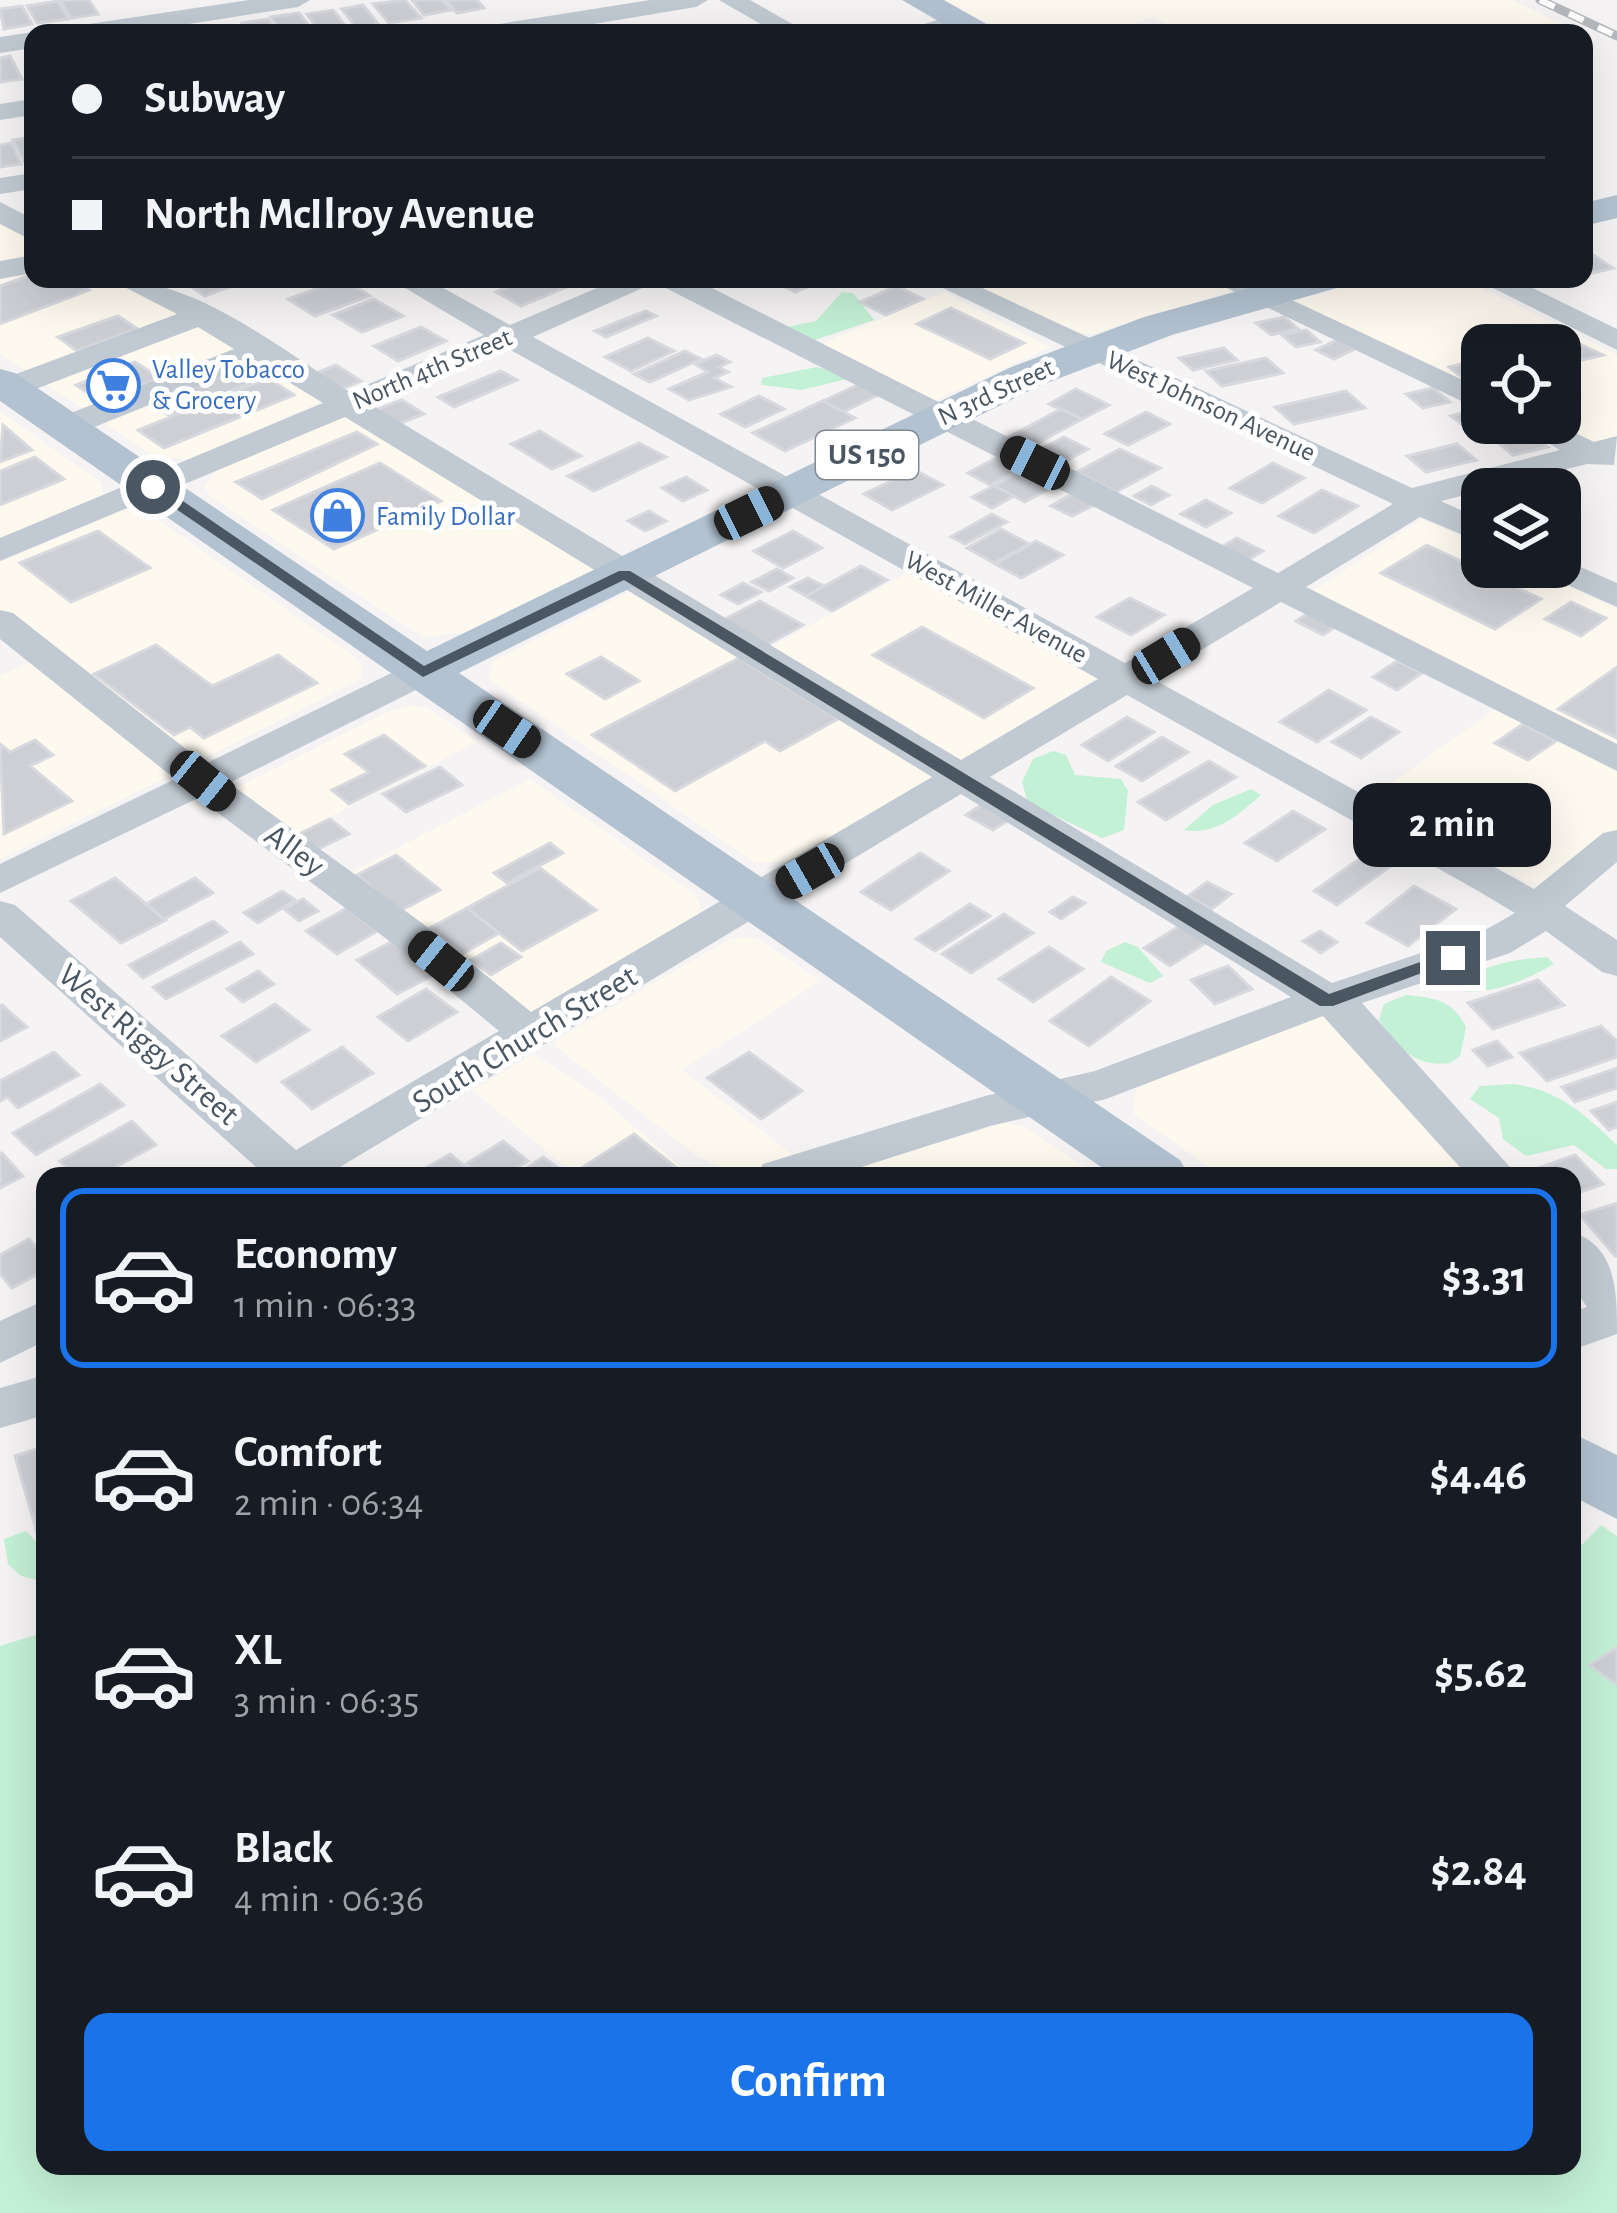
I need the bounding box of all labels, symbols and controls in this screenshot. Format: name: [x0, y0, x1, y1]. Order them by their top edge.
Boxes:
text: Subway: [144, 76, 285, 121]
text: North McIlroy Avenue: [144, 192, 535, 237]
street label: North 4th Street: [348, 323, 516, 415]
map controls: [1461, 324, 1581, 588]
button: locate: [1461, 324, 1581, 444]
street label: West Johnson Avenue: [1102, 346, 1320, 466]
street label: N 3rd Street: [934, 353, 1059, 431]
place label: Valley Tobacco & Grocery: [152, 356, 305, 415]
supermarket icon: Valley Tobacco & Grocery: [85, 357, 141, 413]
road number: US 150: [816, 431, 918, 479]
car: [995, 431, 1075, 495]
route start: [126, 460, 180, 514]
button: layers: [1461, 468, 1581, 588]
car: [709, 481, 789, 545]
shop icon: Family Dollar: [309, 488, 365, 544]
place label: Family Dollar: [376, 503, 515, 531]
street label: West Miller Avenue: [900, 546, 1092, 668]
car: [1126, 622, 1206, 690]
car: [467, 694, 547, 764]
car: [164, 744, 242, 818]
callout: 2 min: [1354, 784, 1552, 868]
text: 2 min: [1409, 805, 1495, 844]
street label: Alley: [258, 819, 330, 883]
car: [770, 837, 850, 905]
car: [402, 924, 480, 998]
route end: [1426, 931, 1480, 985]
street label: West Riggy Street: [51, 958, 245, 1132]
street label: South Church Street: [407, 960, 643, 1120]
icon: car: [90, 1224, 198, 1332]
text: Economy: [234, 1232, 397, 1277]
text: $3.31: [1441, 1255, 1527, 1300]
text: 1 min · 06:33: [234, 1286, 416, 1325]
icon: car: [90, 1422, 198, 1530]
text: Comfort: [234, 1430, 382, 1475]
text: $4.46: [1429, 1453, 1527, 1498]
text: 2 min · 06:34: [234, 1484, 423, 1523]
icon: car: [90, 1620, 198, 1728]
text: XL: [234, 1628, 282, 1673]
text: $5.62: [1434, 1651, 1527, 1696]
text: 3 min · 06:35: [234, 1682, 419, 1721]
icon: car: [90, 1818, 198, 1926]
text: Black: [234, 1826, 333, 1871]
text: $2.84: [1430, 1849, 1527, 1894]
text: 4 min · 06:36: [234, 1880, 424, 1919]
button: Confirm: [84, 2013, 1533, 2151]

